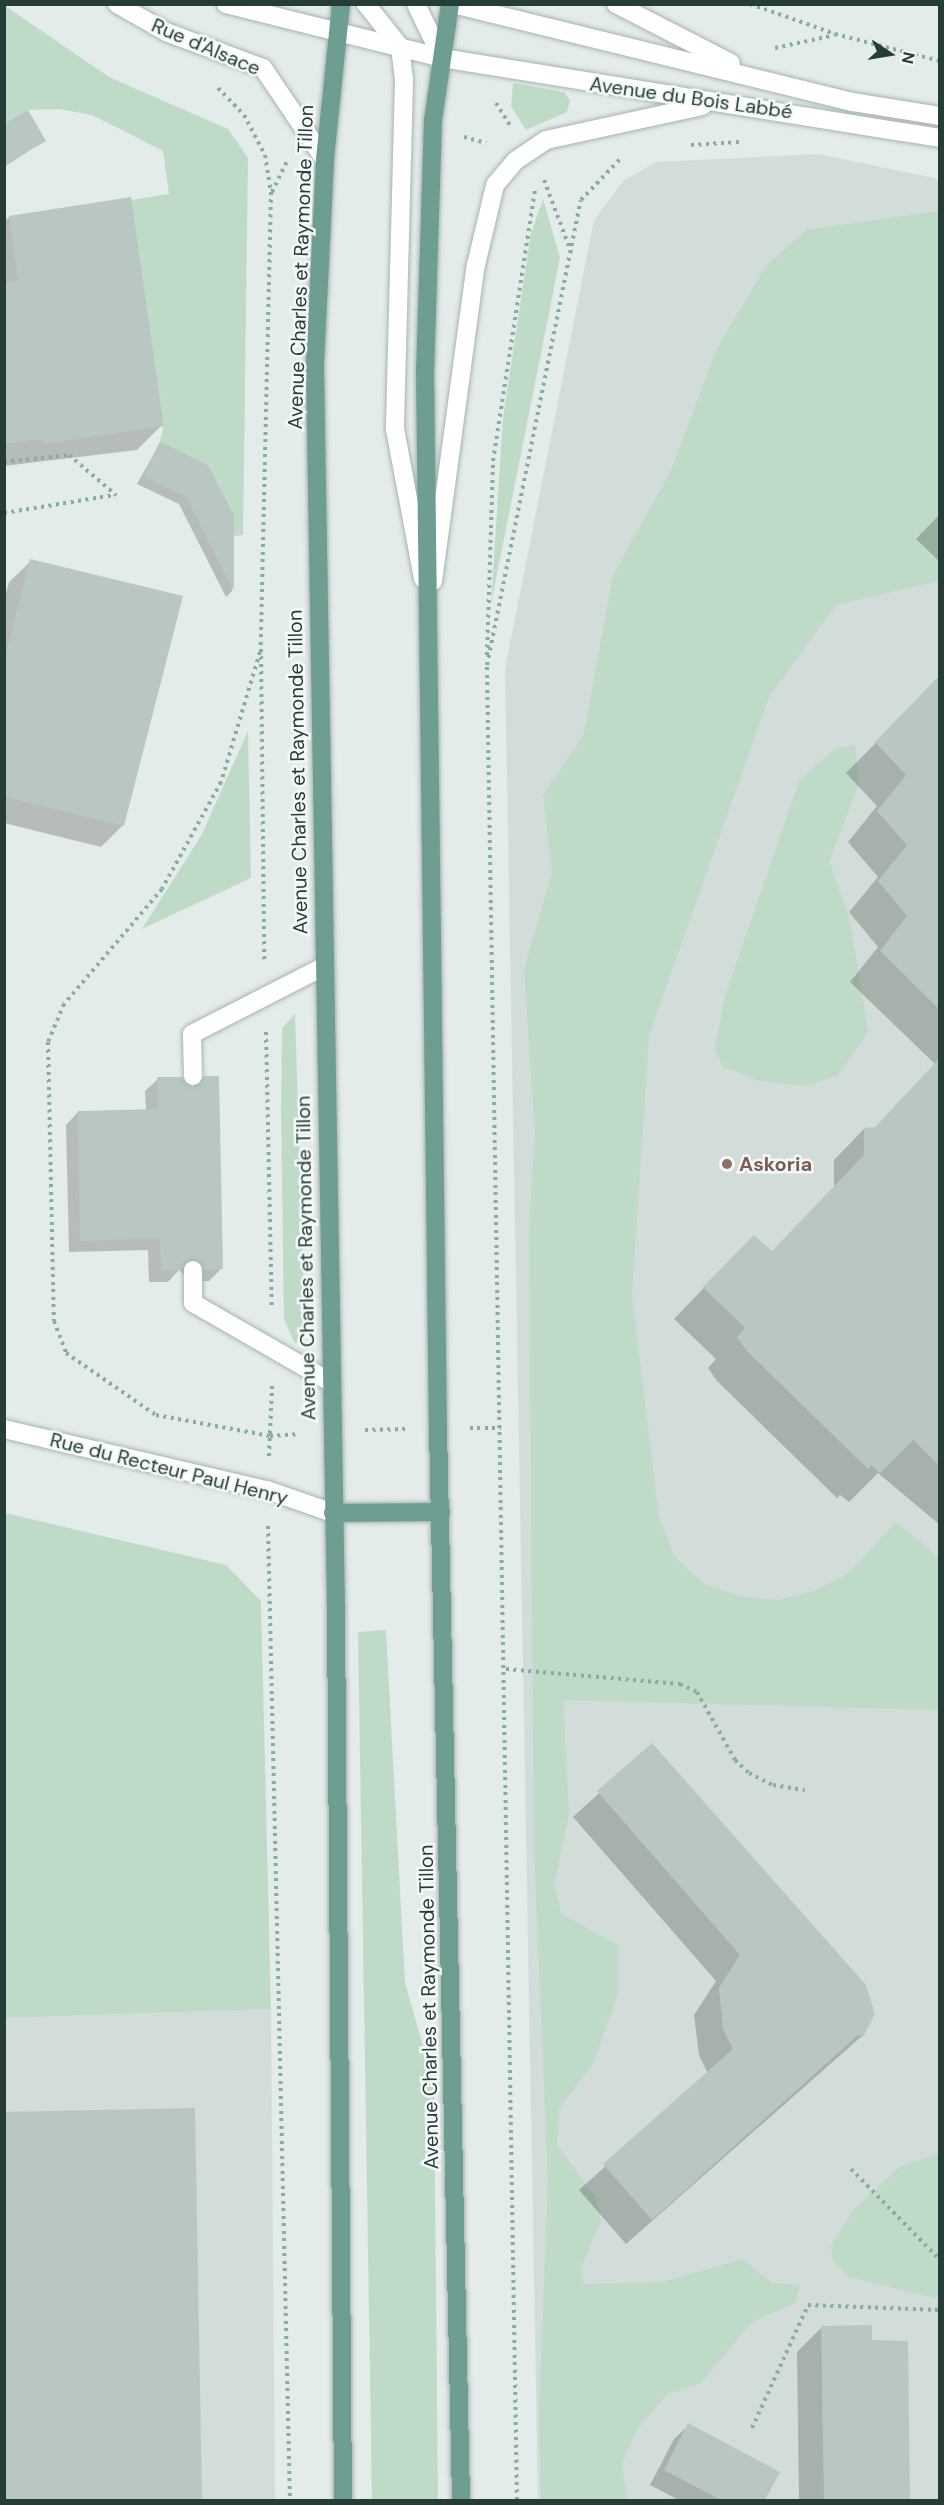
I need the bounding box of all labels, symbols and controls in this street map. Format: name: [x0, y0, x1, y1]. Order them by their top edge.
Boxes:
street label: Rue d'Alsace: [148, 13, 264, 81]
north arrow: [860, 24, 920, 84]
text: N: [897, 50, 920, 66]
street label: Avenue du Bois Labbé: [588, 72, 794, 124]
street label: Avenue Charles et Raymonde Tillon: [283, 104, 319, 430]
street label: Avenue Charles et Raymonde Tillon: [283, 609, 313, 935]
street label: Avenue Charles et Raymonde Tillon: [291, 1095, 321, 1421]
place label: Askoria: [739, 1152, 812, 1176]
marker: Askoria: [720, 1157, 734, 1171]
street label: Rue du Recteur Paul Henry: [47, 1428, 291, 1510]
street label: Avenue Charles et Raymonde Tillon: [414, 1844, 444, 2170]

